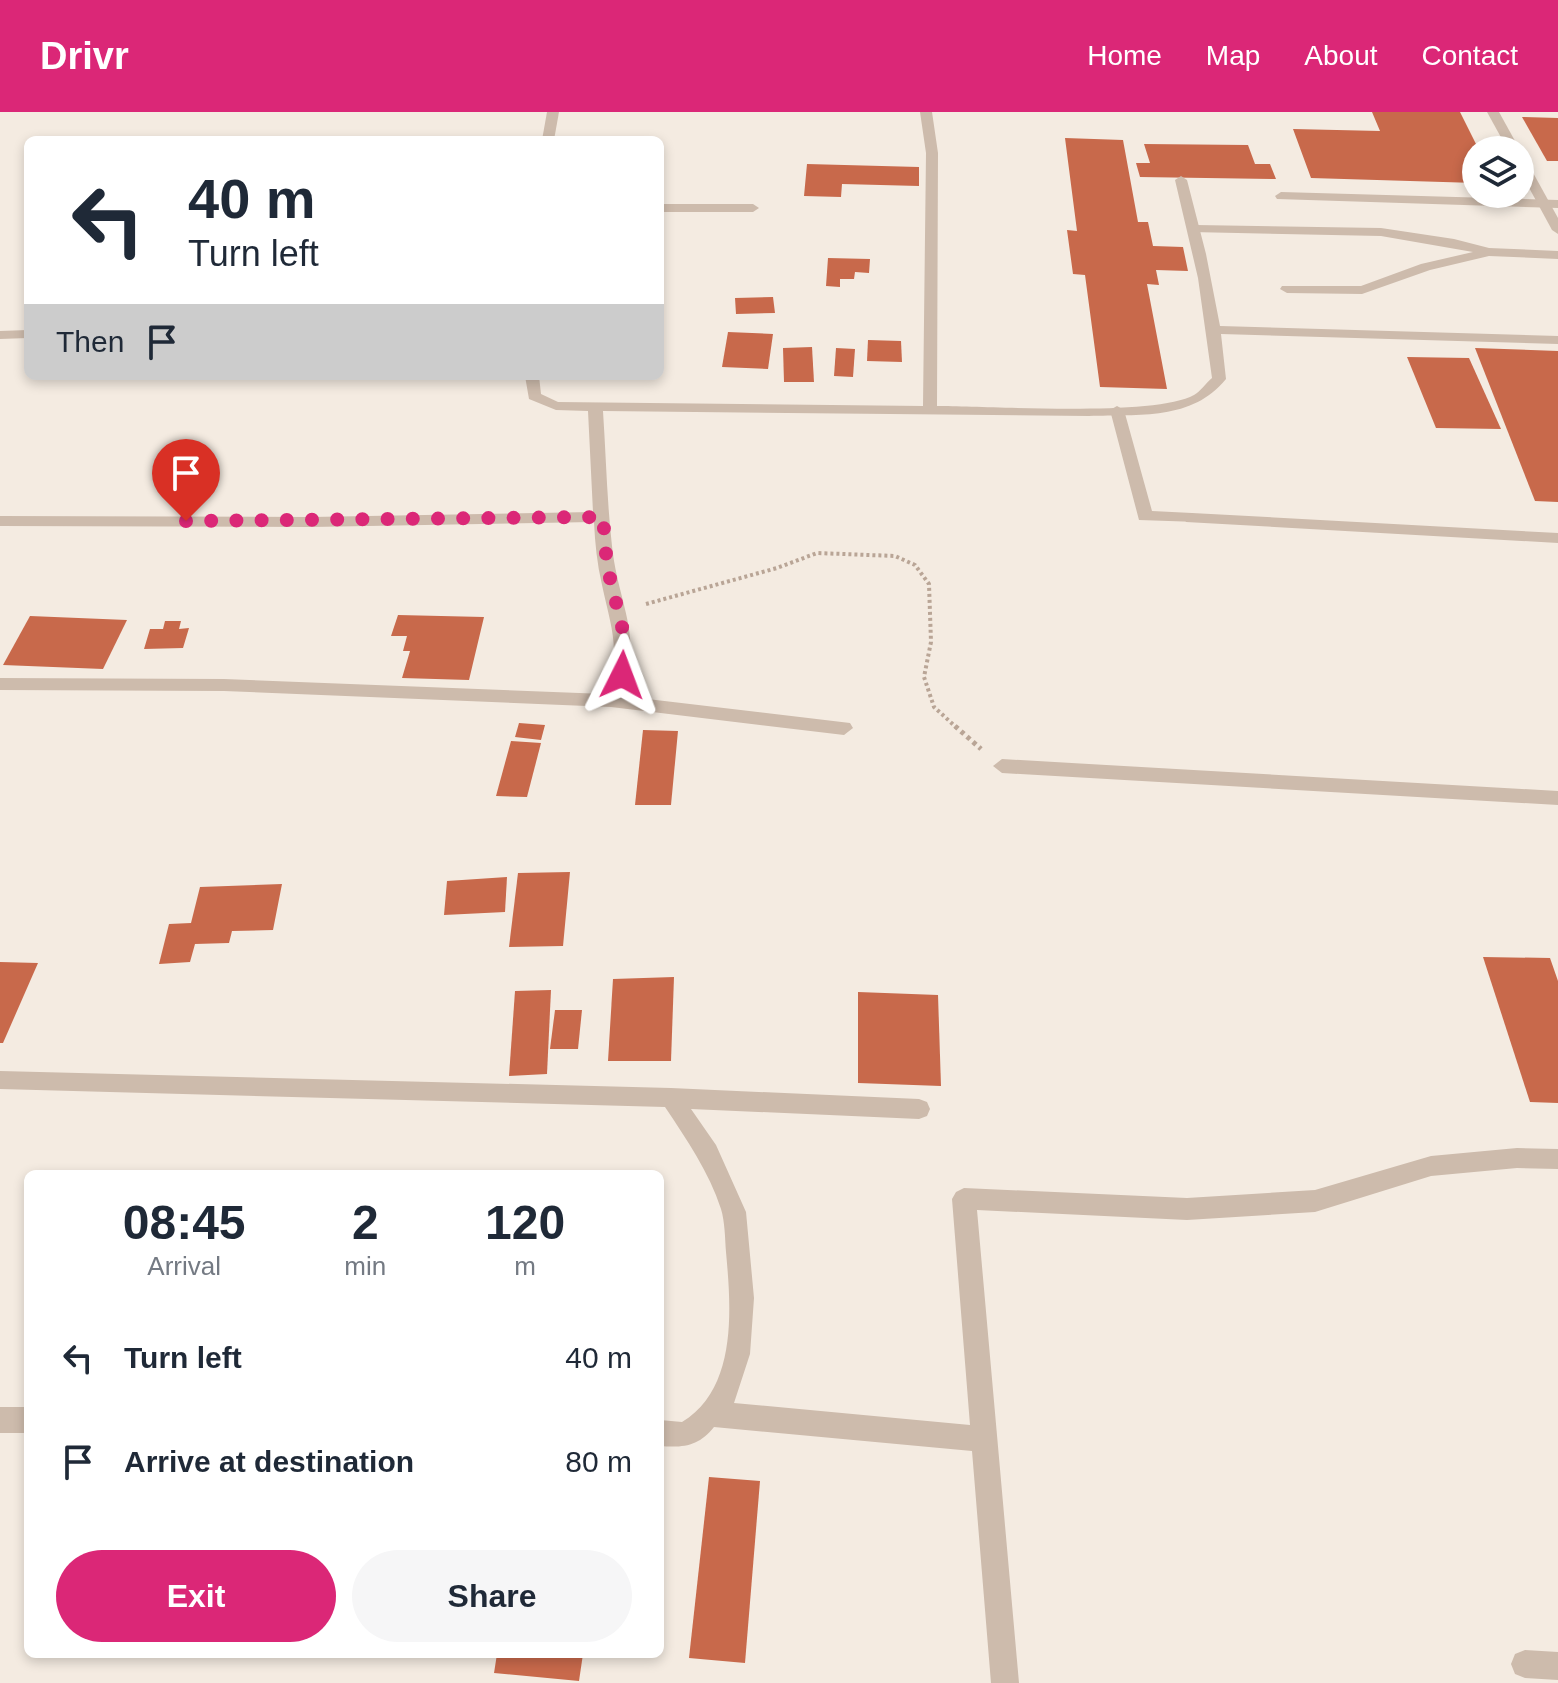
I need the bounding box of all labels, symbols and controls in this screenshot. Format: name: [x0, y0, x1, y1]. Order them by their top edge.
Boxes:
text: Drivr: [40, 35, 129, 77]
text: Home: [1087, 40, 1162, 71]
text: Map: [1206, 40, 1260, 71]
text: About: [1304, 40, 1378, 71]
text: Contact: [1422, 40, 1518, 71]
map controls: [1462, 136, 1534, 208]
button: layers: [1462, 136, 1534, 208]
text: 40 m: [188, 167, 316, 230]
icon: left: [56, 168, 160, 272]
text: Turn left: [188, 233, 319, 274]
icon: arrive: [140, 320, 184, 364]
text: Then: [56, 325, 124, 358]
pin: [152, 439, 220, 521]
icon: arrive: [164, 451, 208, 495]
position arrow: [580, 633, 664, 717]
text: 08:45: [123, 1196, 246, 1249]
text: 2: [352, 1196, 379, 1249]
text: 120: [485, 1196, 565, 1249]
text: Arrival: [147, 1251, 221, 1281]
text: min: [344, 1251, 386, 1281]
text: m: [514, 1251, 536, 1281]
icon: left: [56, 1336, 100, 1380]
text: Turn left: [124, 1341, 242, 1374]
text: 40 m: [565, 1341, 632, 1374]
icon: arrive: [56, 1440, 100, 1484]
text: Arrive at destination: [124, 1445, 414, 1478]
text: 80 m: [565, 1445, 632, 1478]
button: Exit: [56, 1550, 336, 1642]
button: Share: [352, 1550, 632, 1642]

